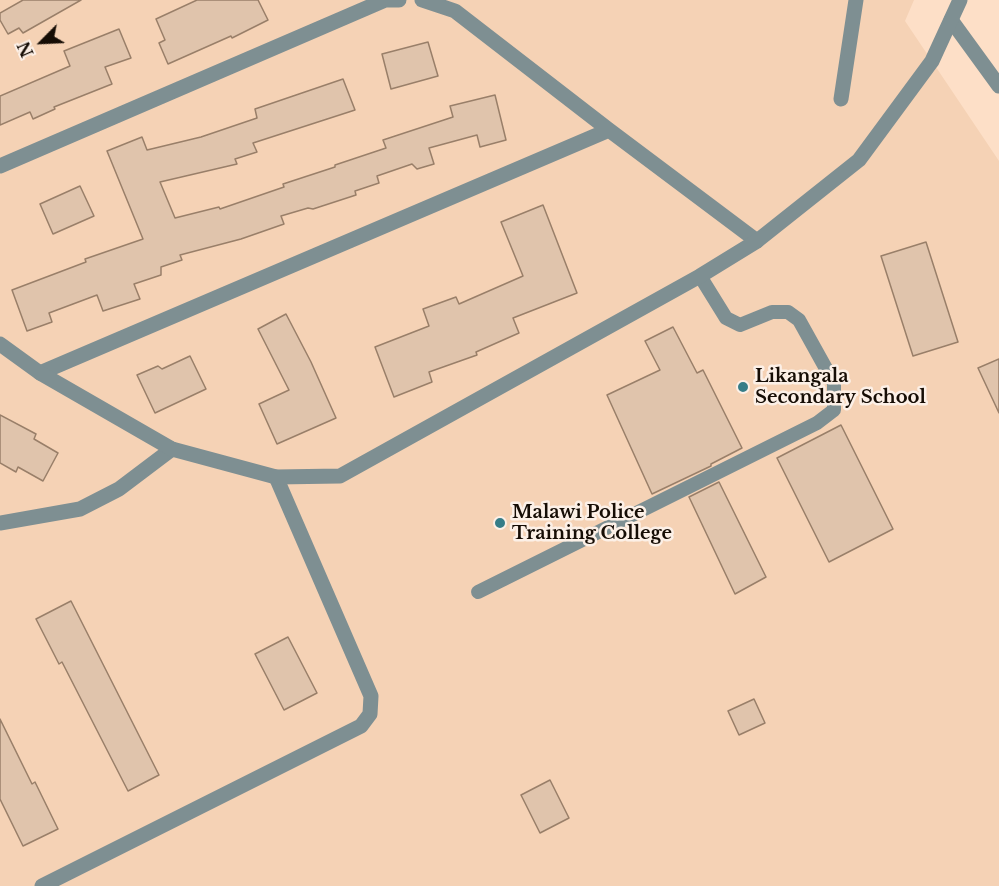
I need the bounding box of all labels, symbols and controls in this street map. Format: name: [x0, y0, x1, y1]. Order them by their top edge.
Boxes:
north arrow: [12, 12, 72, 72]
text: N: [13, 38, 38, 60]
place label: Likangala Secondary School: [755, 366, 926, 409]
marker: Likangala Secondary School: [736, 380, 750, 394]
place label: Malawi Police Training College: [512, 502, 672, 544]
marker: Malawi Police Training College: [493, 516, 507, 530]

